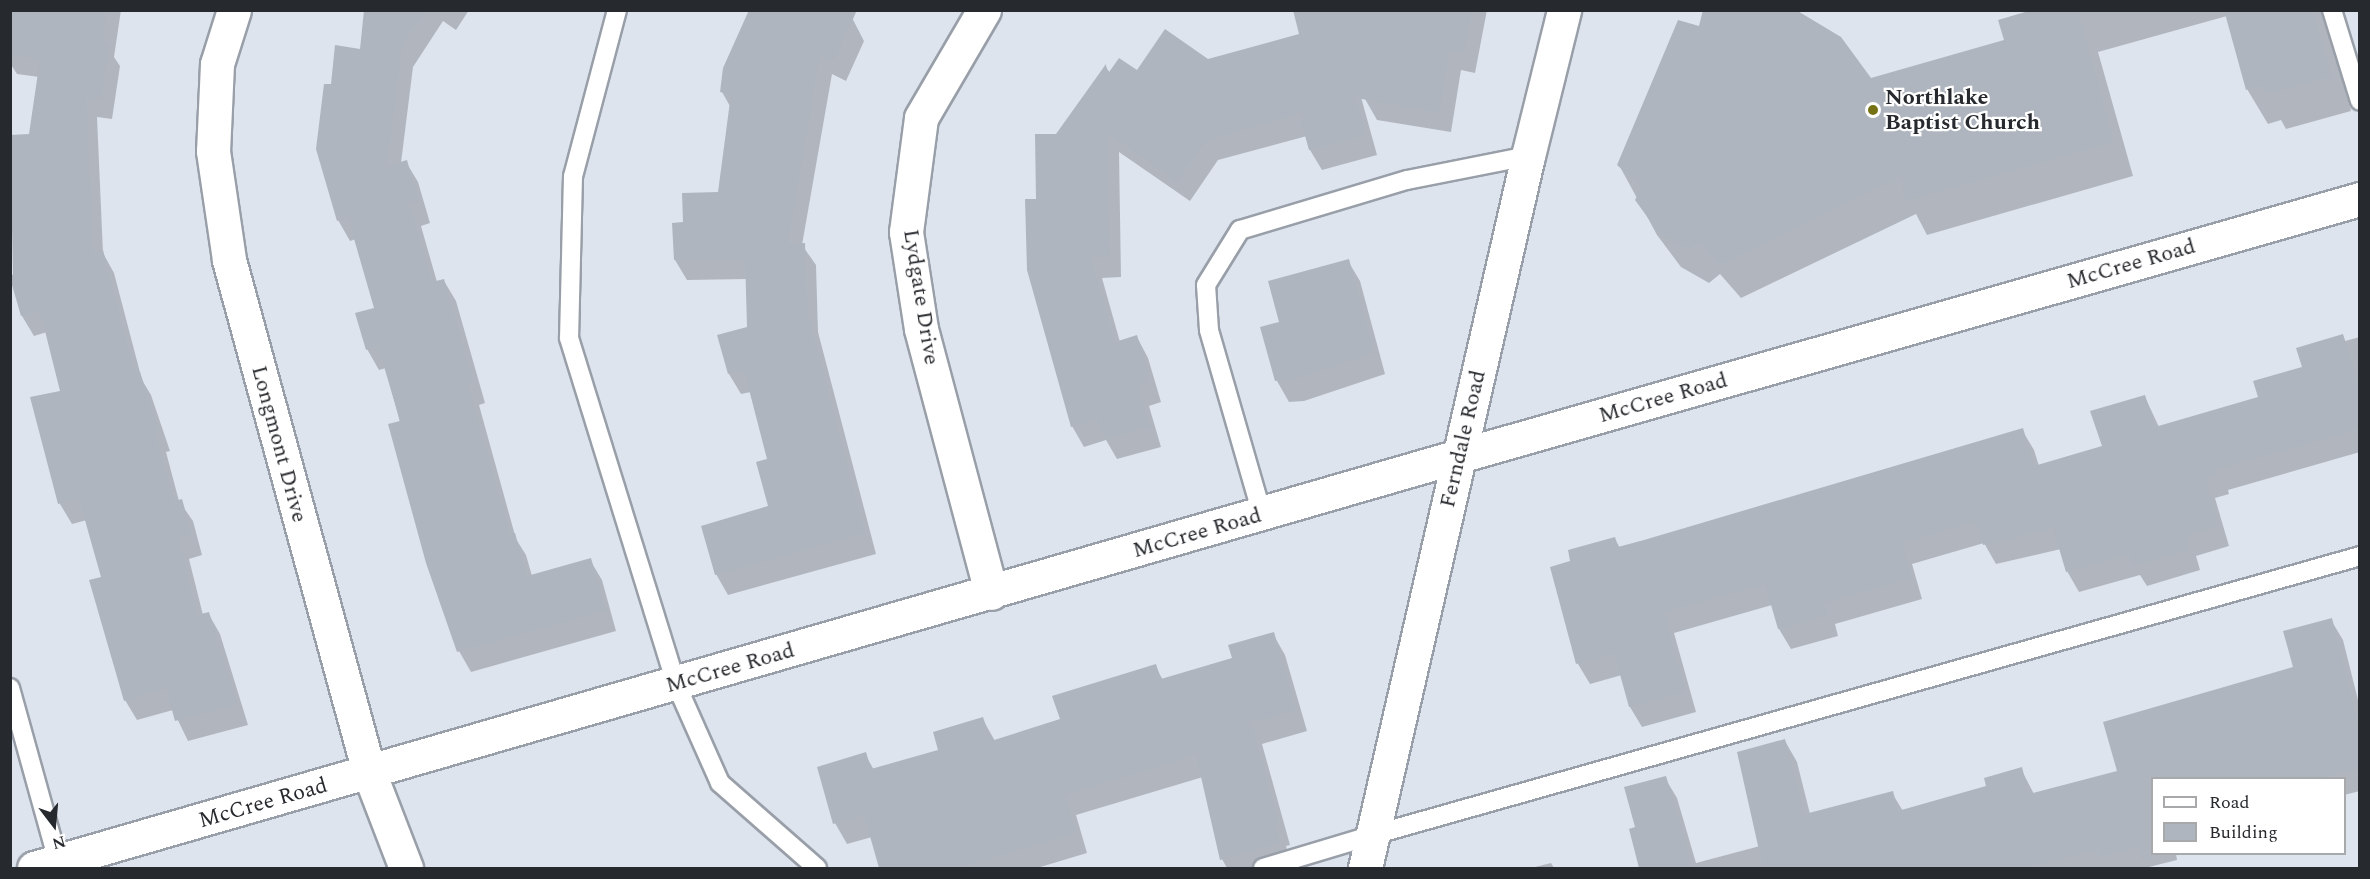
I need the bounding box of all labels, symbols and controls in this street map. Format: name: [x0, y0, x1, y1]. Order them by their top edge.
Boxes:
place label: Northlake Baptist Church: [1885, 84, 2040, 136]
marker: Northlake Baptist Church: [1866, 103, 1880, 117]
street label: Lydgate Drive: [897, 227, 945, 367]
street label: McCree Road: [2064, 233, 2198, 295]
street label: Longmont Drive: [245, 363, 313, 525]
street label: McCree Road: [1596, 367, 1730, 429]
street label: Ferndale Road: [1434, 368, 1492, 510]
street label: McCree Road: [1130, 502, 1264, 564]
street label: McCree Road: [663, 637, 797, 699]
street label: McCree Road: [196, 772, 330, 834]
legend: [2151, 777, 2346, 855]
text: Road: [2209, 789, 2250, 816]
north arrow: [24, 795, 84, 855]
text: Building: [2209, 819, 2278, 846]
text: N: [49, 829, 69, 856]

